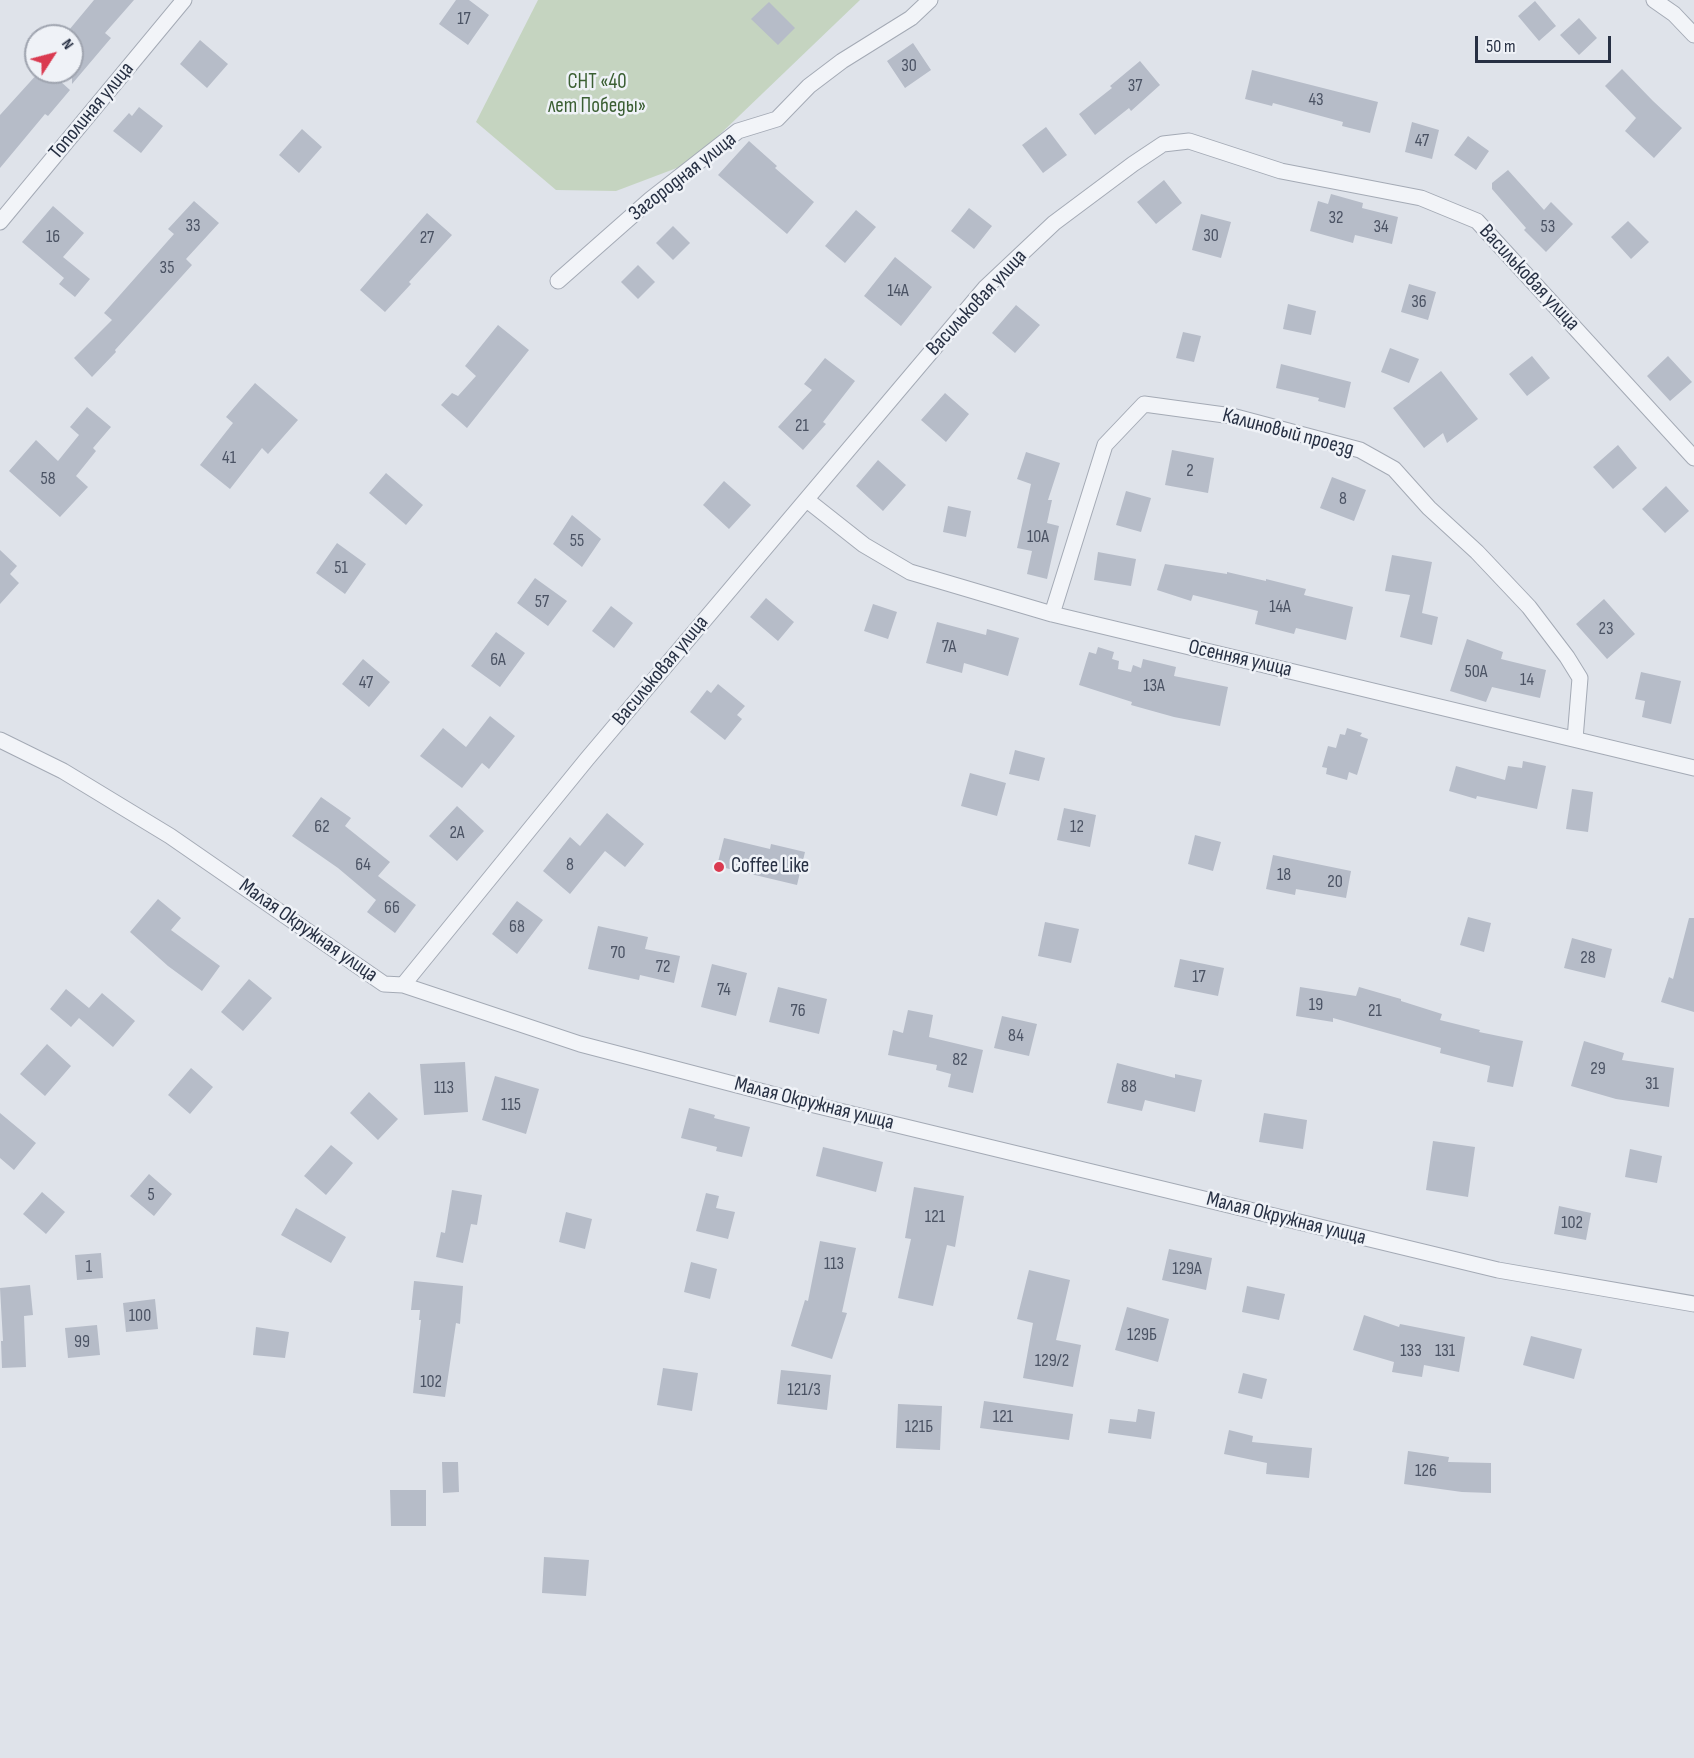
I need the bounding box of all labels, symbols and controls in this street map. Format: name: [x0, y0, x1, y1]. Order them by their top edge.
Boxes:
house number: 17: [457, 8, 471, 30]
north arrow: [24, 24, 84, 84]
scale bar: [1478, 24, 1614, 62]
text: N: [57, 35, 78, 53]
text: 50 m: [1486, 36, 1516, 57]
house number: 30: [901, 55, 917, 77]
street label: Тополиная улица: [44, 57, 140, 165]
park label: СНТ «40 лет Победы»: [548, 70, 646, 120]
house number: 37: [1128, 75, 1142, 97]
house number: 43: [1308, 89, 1324, 111]
street label: Загородная улица: [624, 127, 742, 227]
house number: 47: [1415, 130, 1429, 152]
house number: 32: [1329, 207, 1343, 229]
house number: 33: [185, 215, 201, 237]
house number: 34: [1373, 216, 1389, 238]
house number: 53: [1541, 216, 1555, 238]
street label: Васильковая улица: [1473, 220, 1585, 336]
house number: 30: [1203, 225, 1219, 247]
house number: 16: [46, 226, 60, 248]
house number: 27: [420, 227, 434, 249]
street label: Васильковая улица: [921, 245, 1033, 361]
house number: 35: [160, 257, 174, 279]
house number: 14А: [887, 280, 909, 302]
house number: 36: [1411, 291, 1427, 313]
street label: Калиновый проезд: [1220, 403, 1356, 463]
house number: 21: [795, 415, 809, 437]
house number: 41: [222, 447, 236, 469]
house number: 2: [1186, 460, 1194, 482]
house number: 58: [40, 468, 56, 490]
house number: 8: [1339, 488, 1347, 510]
house number: 10А: [1027, 526, 1049, 548]
house number: 55: [570, 530, 584, 552]
house number: 51: [334, 557, 348, 579]
house number: 57: [535, 591, 549, 613]
house number: 14А: [1269, 596, 1291, 618]
street label: Васильковая улица: [608, 611, 714, 731]
house number: 23: [1599, 618, 1613, 640]
street label: Осенняя улица: [1186, 635, 1294, 683]
house number: 7А: [942, 636, 956, 658]
house number: 6А: [490, 649, 506, 671]
house number: 50А: [1465, 661, 1487, 683]
house number: 14: [1520, 669, 1534, 691]
house number: 47: [359, 672, 373, 694]
house number: 13А: [1143, 675, 1165, 697]
house number: 62: [314, 816, 330, 838]
house number: 12: [1070, 816, 1084, 838]
house number: 2А: [449, 822, 465, 844]
house number: 64: [355, 854, 371, 876]
house number: 8: [566, 854, 574, 876]
place label: Coffee Like: [731, 854, 809, 880]
marker: Coffee Like: [712, 860, 726, 874]
house number: 18: [1277, 864, 1291, 886]
house number: 20: [1327, 871, 1343, 893]
street label: Малая Окружная улица: [234, 874, 382, 988]
house number: 66: [384, 897, 400, 919]
house number: 68: [509, 916, 525, 938]
house number: 70: [610, 942, 626, 964]
house number: 28: [1580, 947, 1596, 969]
house number: 72: [656, 956, 670, 978]
house number: 17: [1192, 966, 1206, 988]
house number: 74: [717, 979, 731, 1001]
house number: 19: [1309, 994, 1323, 1016]
house number: 76: [790, 1000, 806, 1022]
house number: 21: [1368, 1000, 1382, 1022]
house number: 84: [1008, 1025, 1024, 1047]
house number: 82: [952, 1049, 968, 1071]
house number: 29: [1590, 1058, 1606, 1080]
street label: Малая Окружная улица: [732, 1072, 896, 1136]
house number: 31: [1645, 1073, 1659, 1095]
house number: 88: [1121, 1076, 1137, 1098]
house number: 113: [434, 1077, 454, 1099]
house number: 115: [501, 1094, 521, 1116]
house number: 5: [147, 1184, 155, 1206]
street label: Малая Окружная улица: [1204, 1187, 1368, 1251]
house number: 121: [925, 1206, 945, 1228]
house number: 102: [1561, 1212, 1583, 1234]
house number: 113: [824, 1253, 844, 1275]
house number: 1: [86, 1256, 92, 1278]
house number: 129А: [1172, 1258, 1202, 1280]
house number: 100: [129, 1305, 151, 1327]
house number: 129Б: [1127, 1324, 1157, 1346]
house number: 99: [74, 1331, 90, 1353]
house number: 133: [1400, 1340, 1422, 1362]
house number: 131: [1435, 1340, 1455, 1362]
house number: 129/2: [1035, 1350, 1069, 1372]
house number: 102: [420, 1371, 442, 1393]
house number: 121/3: [787, 1379, 821, 1401]
house number: 121: [993, 1406, 1013, 1428]
house number: 121Б: [905, 1416, 933, 1438]
house number: 126: [1415, 1460, 1437, 1482]

